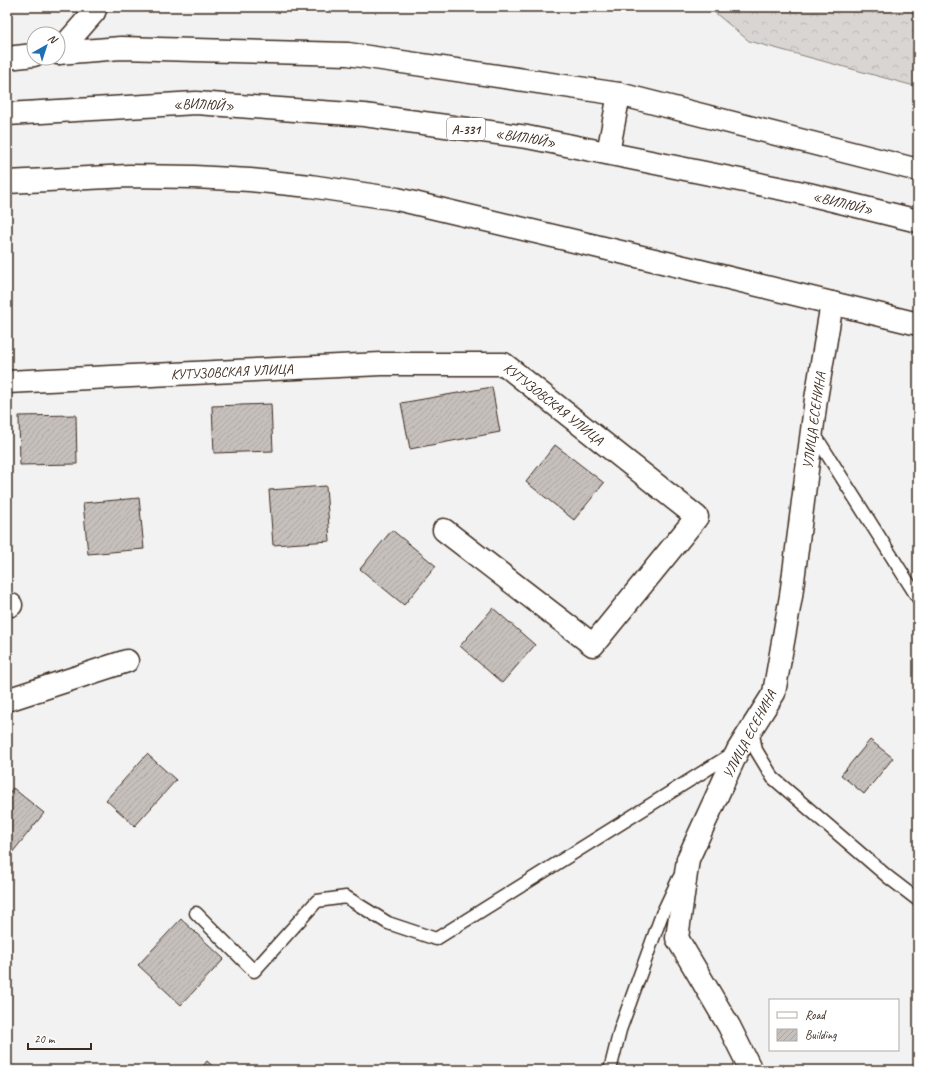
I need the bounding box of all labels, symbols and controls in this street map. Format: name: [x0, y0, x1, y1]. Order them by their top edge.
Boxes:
north arrow: [26, 26, 66, 66]
text: N: [45, 31, 61, 47]
street label: «ВИЛЮЙ»: [173, 95, 235, 115]
road number: А-331: [447, 118, 485, 140]
street label: «ВИЛЮЙ»: [494, 125, 557, 152]
street label: «ВИЛЮЙ»: [811, 188, 875, 219]
street label: КУТУЗОВСКАЯ УЛИЦА: [500, 359, 607, 449]
street label: КУТУЗОВСКАЯ УЛИЦА: [170, 360, 294, 383]
street label: УЛИЦА ЕСЕНИНА: [799, 370, 829, 470]
street label: УЛИЦА ЕСЕНИНА: [719, 687, 780, 781]
legend: [769, 999, 899, 1051]
text: Road: [805, 1007, 827, 1023]
scale bar: [28, 1025, 91, 1051]
text: Building: [805, 1027, 837, 1043]
text: 20 m: [34, 1031, 56, 1047]

